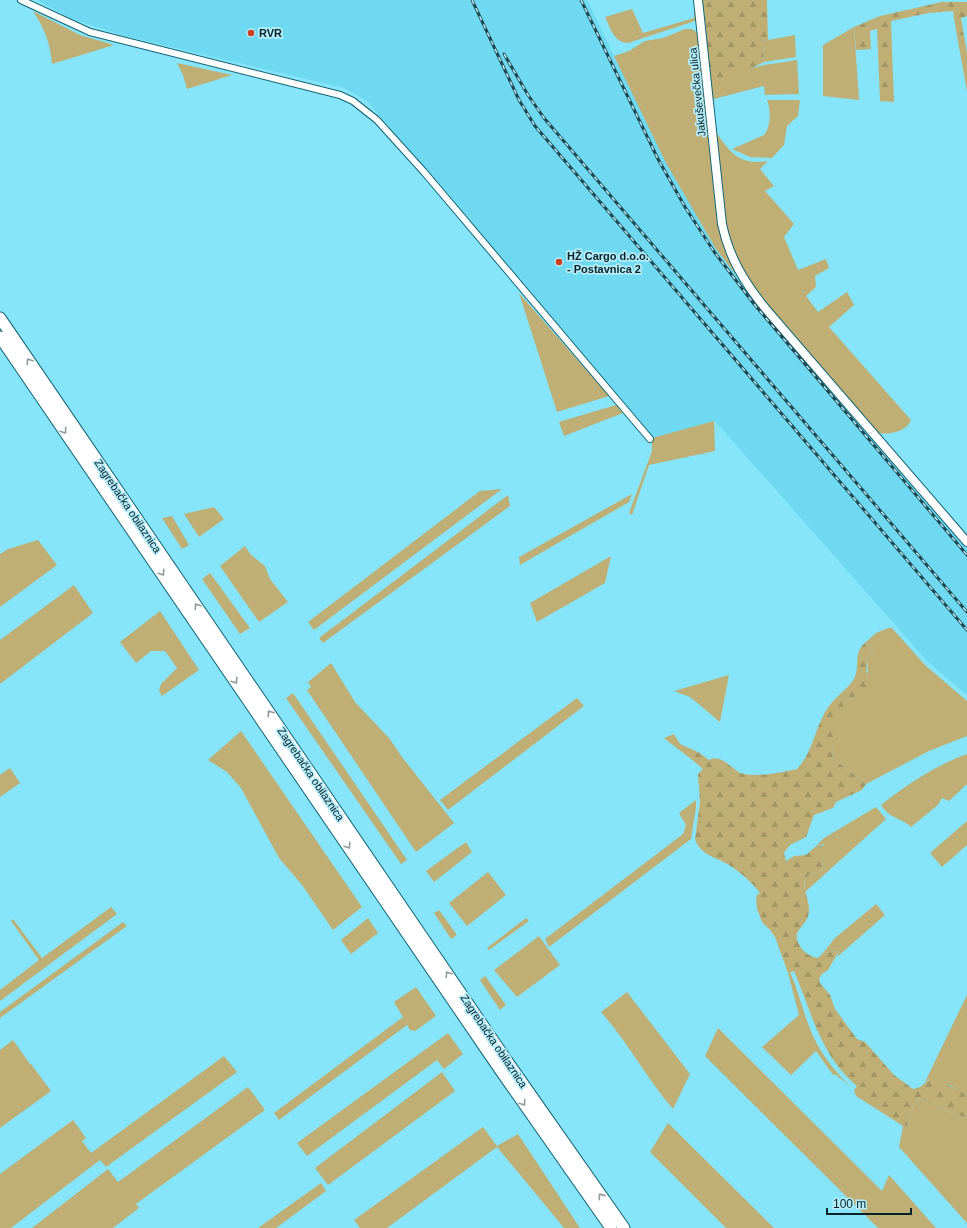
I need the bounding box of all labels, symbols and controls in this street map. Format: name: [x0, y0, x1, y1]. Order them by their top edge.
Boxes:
place label: RVR: [259, 27, 282, 39]
marker: RVR: [246, 28, 256, 38]
street label: Jakuševečka ulica: [686, 46, 708, 137]
place label: HŽ Cargo d.o.o. - Postavnica 2: [567, 250, 649, 275]
marker: HŽ Cargo d.o.o. - Postavnica 2: [554, 257, 564, 267]
one-way arrow: [26, 358, 34, 365]
one-way arrow: [60, 427, 67, 434]
street label: Zagrebačka obilaznica: [92, 457, 164, 556]
one-way arrow: [157, 569, 164, 576]
one-way arrow: [194, 603, 202, 610]
one-way arrow: [230, 676, 237, 683]
one-way arrow: [267, 710, 275, 717]
street label: Zagrebačka obilaznica: [275, 725, 347, 824]
one-way arrow: [343, 841, 350, 848]
one-way arrow: [445, 971, 453, 978]
street label: Zagrebačka obilaznica: [458, 992, 530, 1091]
one-way arrow: [518, 1099, 525, 1106]
scale bar: [827, 1190, 911, 1216]
one-way arrow: [598, 1193, 606, 1200]
text: 100 m: [833, 1197, 866, 1211]

